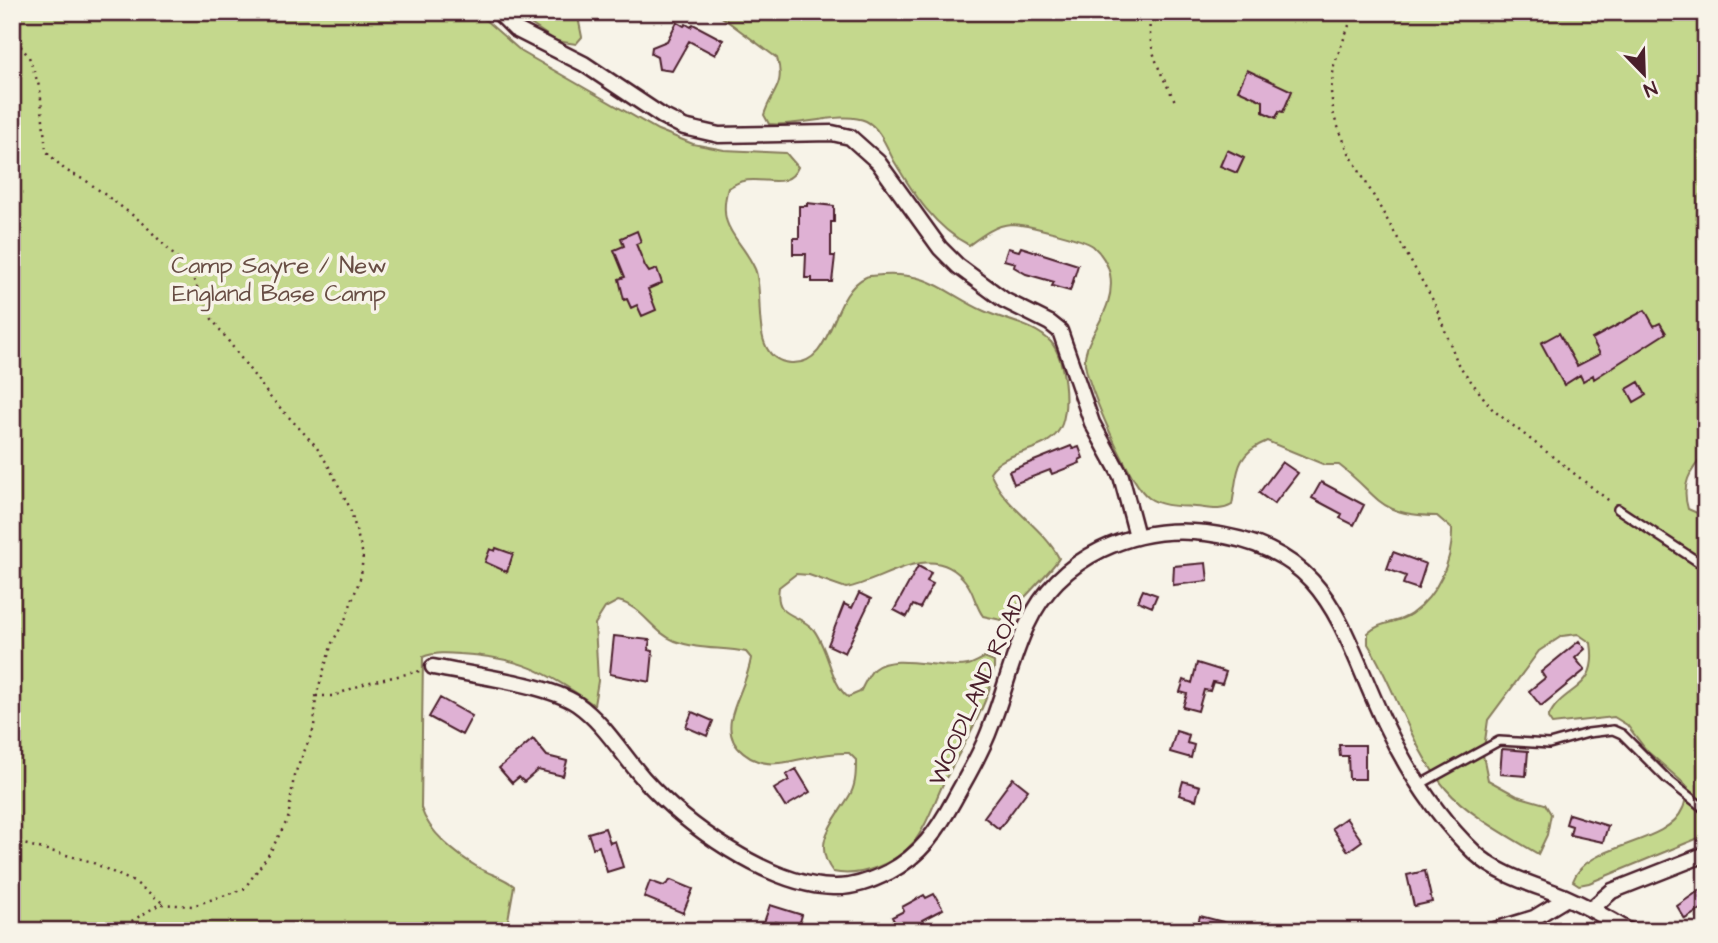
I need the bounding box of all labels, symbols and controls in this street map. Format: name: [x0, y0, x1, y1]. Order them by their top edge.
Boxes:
north arrow: [1610, 38, 1680, 108]
text: N: [1639, 74, 1661, 103]
park label: Camp Sayre / New England Base Camp: [171, 249, 387, 312]
street label: WOODLAND ROAD: [920, 589, 1036, 791]

